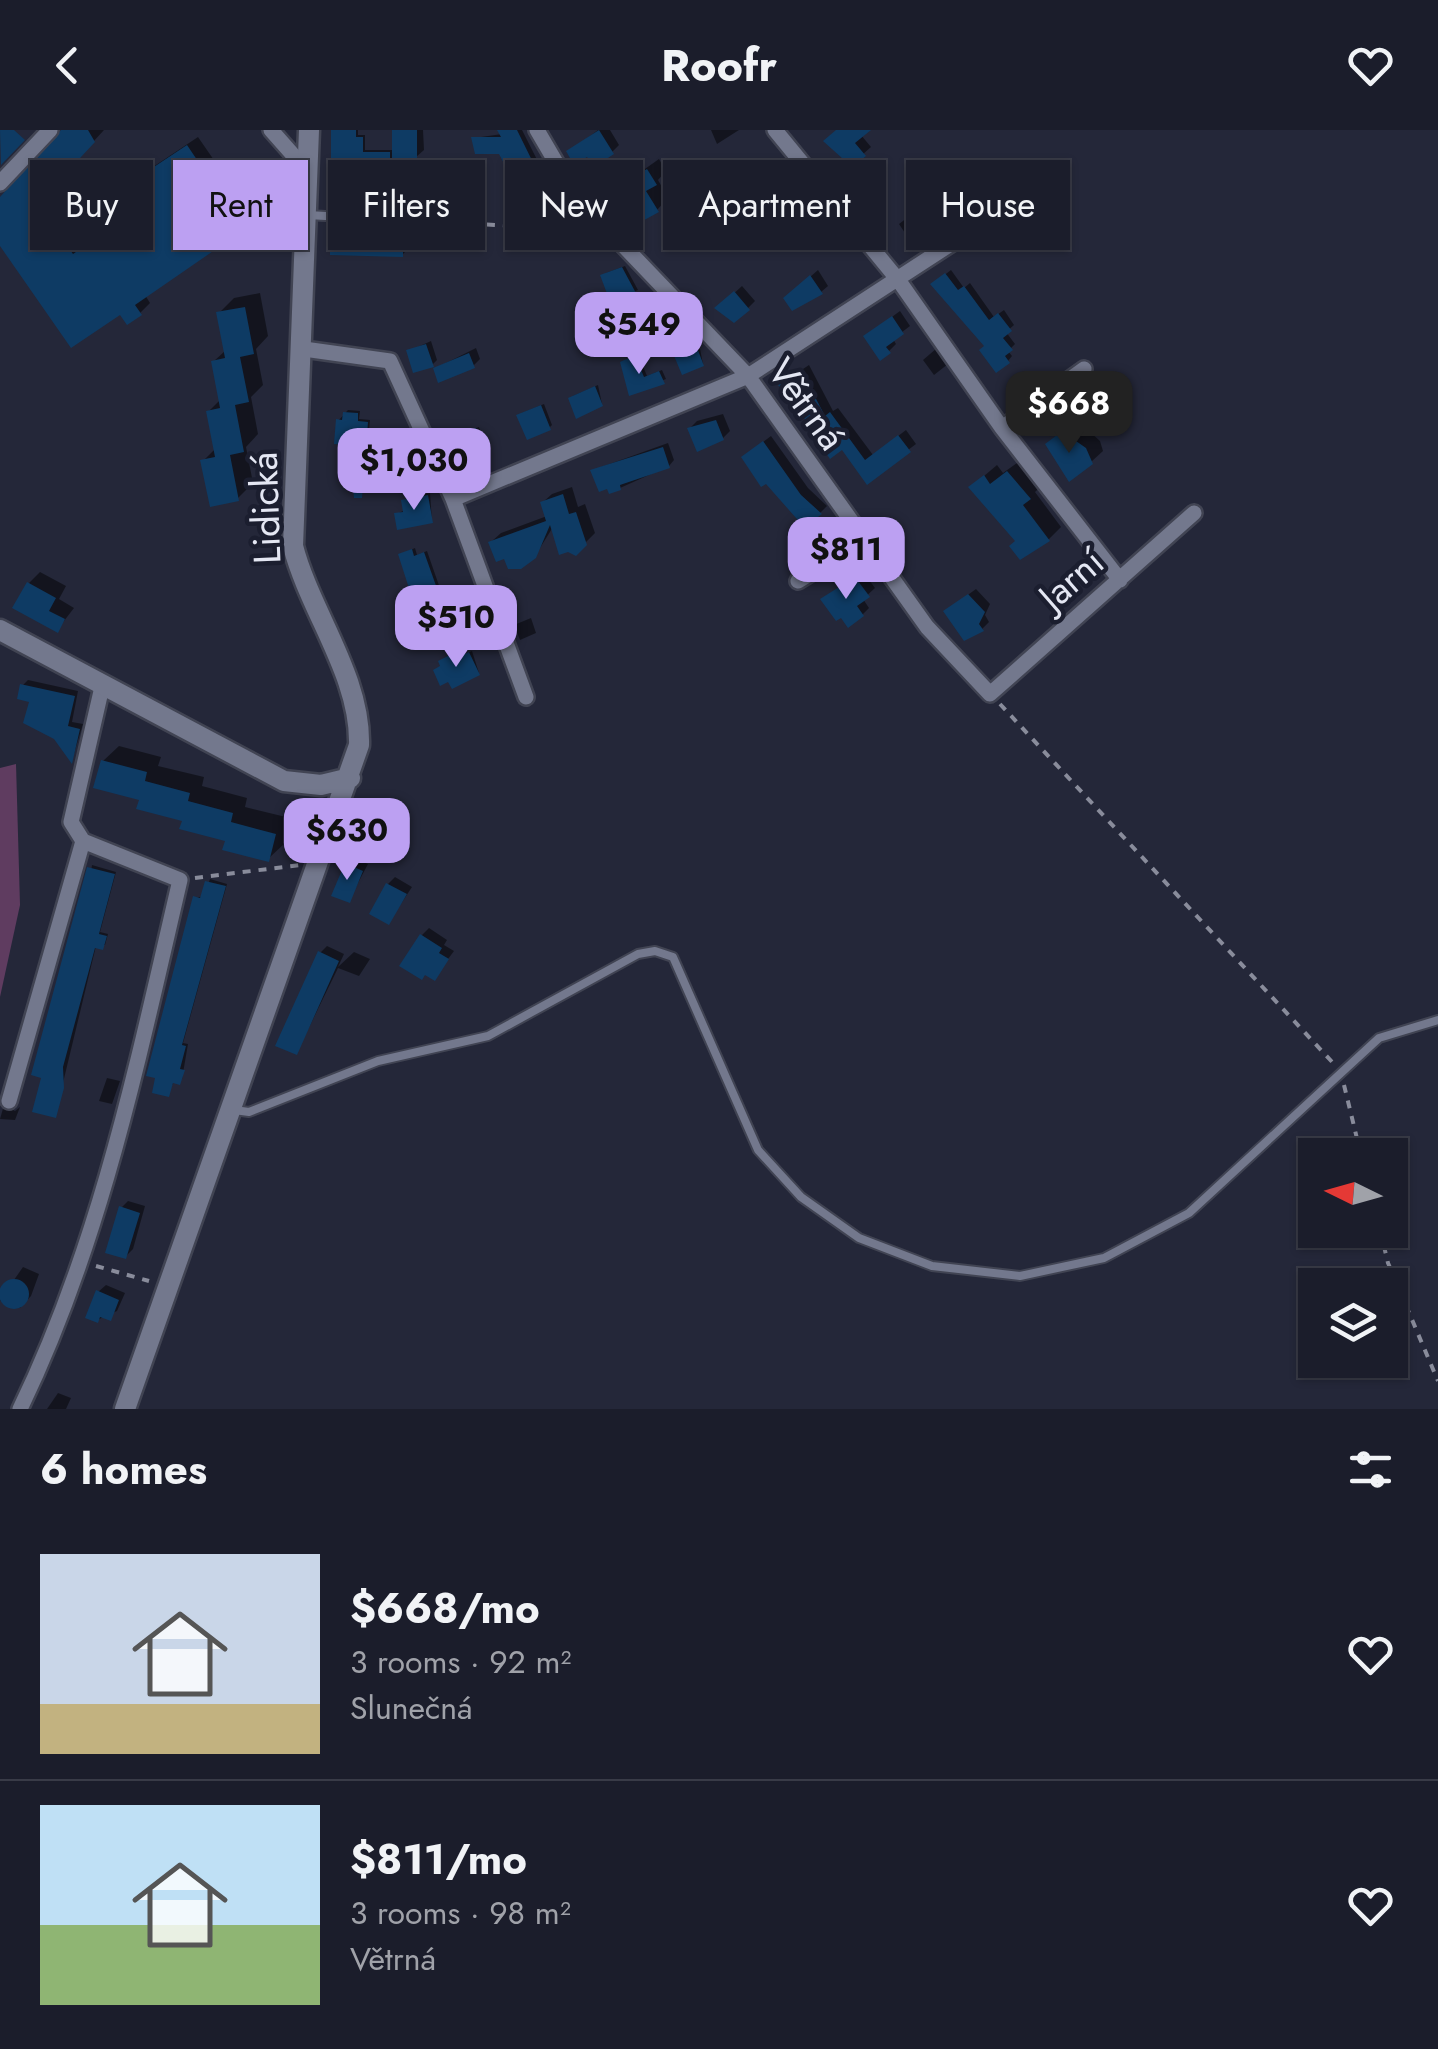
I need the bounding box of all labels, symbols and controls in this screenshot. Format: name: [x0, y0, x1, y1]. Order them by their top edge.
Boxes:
text: Roofr: [661, 33, 777, 98]
icon: back: [40, 38, 95, 93]
icon: heart: [1343, 38, 1398, 93]
chip: Buy: [30, 160, 153, 250]
chip: Rent: [173, 160, 308, 250]
chip: Filters: [328, 160, 485, 250]
chip: New: [505, 160, 643, 250]
chip: Apartment: [663, 160, 886, 250]
chip: House: [906, 160, 1070, 250]
pin: $549: [580, 292, 698, 377]
text: $549: [597, 301, 681, 347]
street label: Větrná: [755, 347, 859, 461]
pin: $668: [1010, 371, 1128, 456]
text: $668: [1028, 380, 1110, 426]
pin: $1,030: [333, 428, 495, 513]
text: $1,030: [360, 437, 468, 483]
street label: Lidická: [236, 451, 294, 565]
pin: $811: [787, 517, 905, 602]
text: $811: [810, 526, 882, 572]
street label: Jarní: [1023, 534, 1117, 626]
pin: $510: [397, 585, 515, 670]
text: $510: [417, 594, 495, 640]
pin: $630: [288, 798, 406, 883]
text: $630: [306, 807, 388, 853]
north arrow: [1298, 1138, 1408, 1248]
map controls: [1298, 1138, 1408, 1378]
button: layers: [1298, 1268, 1408, 1378]
text: 6 homes: [40, 1439, 207, 1500]
icon: filters: [1343, 1442, 1398, 1497]
text: $668/mo: [350, 1578, 540, 1639]
icon: home: [120, 1594, 240, 1714]
icon: heart: [1343, 1627, 1398, 1682]
text: 3 rooms · 92 m²: [350, 1639, 571, 1685]
text: Slunečná: [350, 1685, 473, 1731]
text: $811/mo: [350, 1829, 527, 1890]
icon: home: [120, 1845, 240, 1965]
icon: heart: [1343, 1878, 1398, 1933]
text: 3 rooms · 98 m²: [350, 1890, 571, 1936]
text: Větrná: [350, 1936, 436, 1982]

